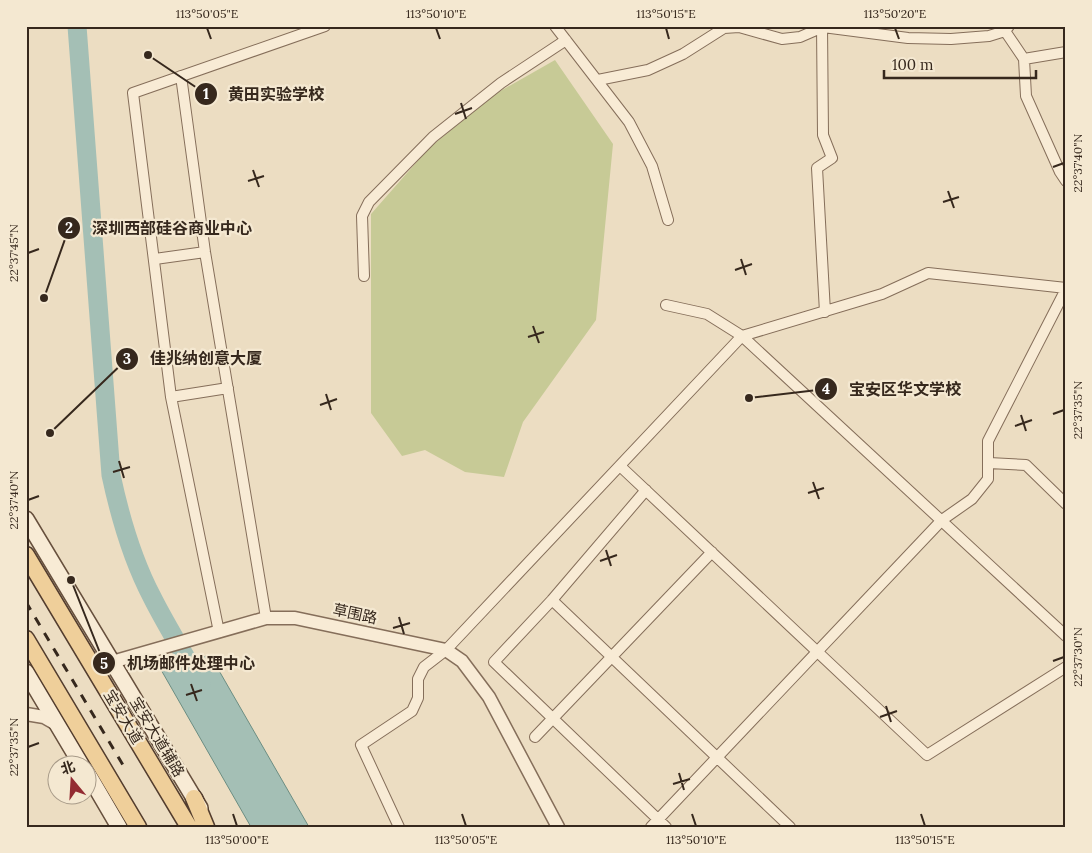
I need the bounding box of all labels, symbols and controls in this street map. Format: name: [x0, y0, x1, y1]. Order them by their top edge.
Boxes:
text: 113°50'05"E: [176, 6, 238, 21]
text: 113°50'10"E: [406, 6, 466, 21]
text: 113°50'15"E: [636, 6, 696, 21]
text: 113°50'20"E: [864, 6, 926, 21]
scale bar: [884, 48, 1037, 80]
text: 100 m: [892, 55, 933, 74]
callout: 黄田实验学校: [193, 78, 334, 109]
text: 1: [203, 84, 209, 103]
text: 黄田实验学校: [228, 84, 325, 104]
text: 22°37'40"N: [1070, 134, 1085, 192]
callout: 深圳西部硅谷商业中心: [57, 212, 262, 243]
text: 2: [65, 218, 73, 237]
text: 深圳西部硅谷商业中心: [92, 218, 252, 238]
text: 22°37'45"N: [6, 224, 21, 282]
callout: 佳兆纳创意大厦: [115, 343, 272, 374]
text: 佳兆纳创意大厦: [150, 348, 262, 368]
text: 3: [123, 349, 131, 368]
callout: 宝安区华文学校: [814, 373, 971, 404]
text: 4: [822, 379, 830, 398]
text: 宝安区华文学校: [849, 379, 962, 399]
text: 22°37'35"N: [1070, 381, 1085, 439]
text: 22°37'40"N: [6, 471, 21, 529]
street label: 草围路: [331, 600, 379, 627]
text: 22°37'30"N: [1070, 627, 1085, 687]
callout: 机场邮件处理中心: [92, 648, 265, 679]
text: 机场邮件处理中心: [127, 653, 255, 673]
text: 5: [100, 654, 108, 673]
street label: 宝安大道: [100, 686, 147, 747]
street label: 宝安大道辅路: [126, 693, 189, 780]
text: 22°37'35"N: [6, 718, 21, 776]
north arrow: [48, 756, 98, 806]
text: 北: [59, 757, 77, 778]
text: 113°50'00"E: [205, 832, 269, 847]
text: 113°50'05"E: [435, 832, 497, 847]
text: 113°50'10"E: [666, 832, 726, 847]
text: 113°50'15"E: [895, 832, 955, 847]

